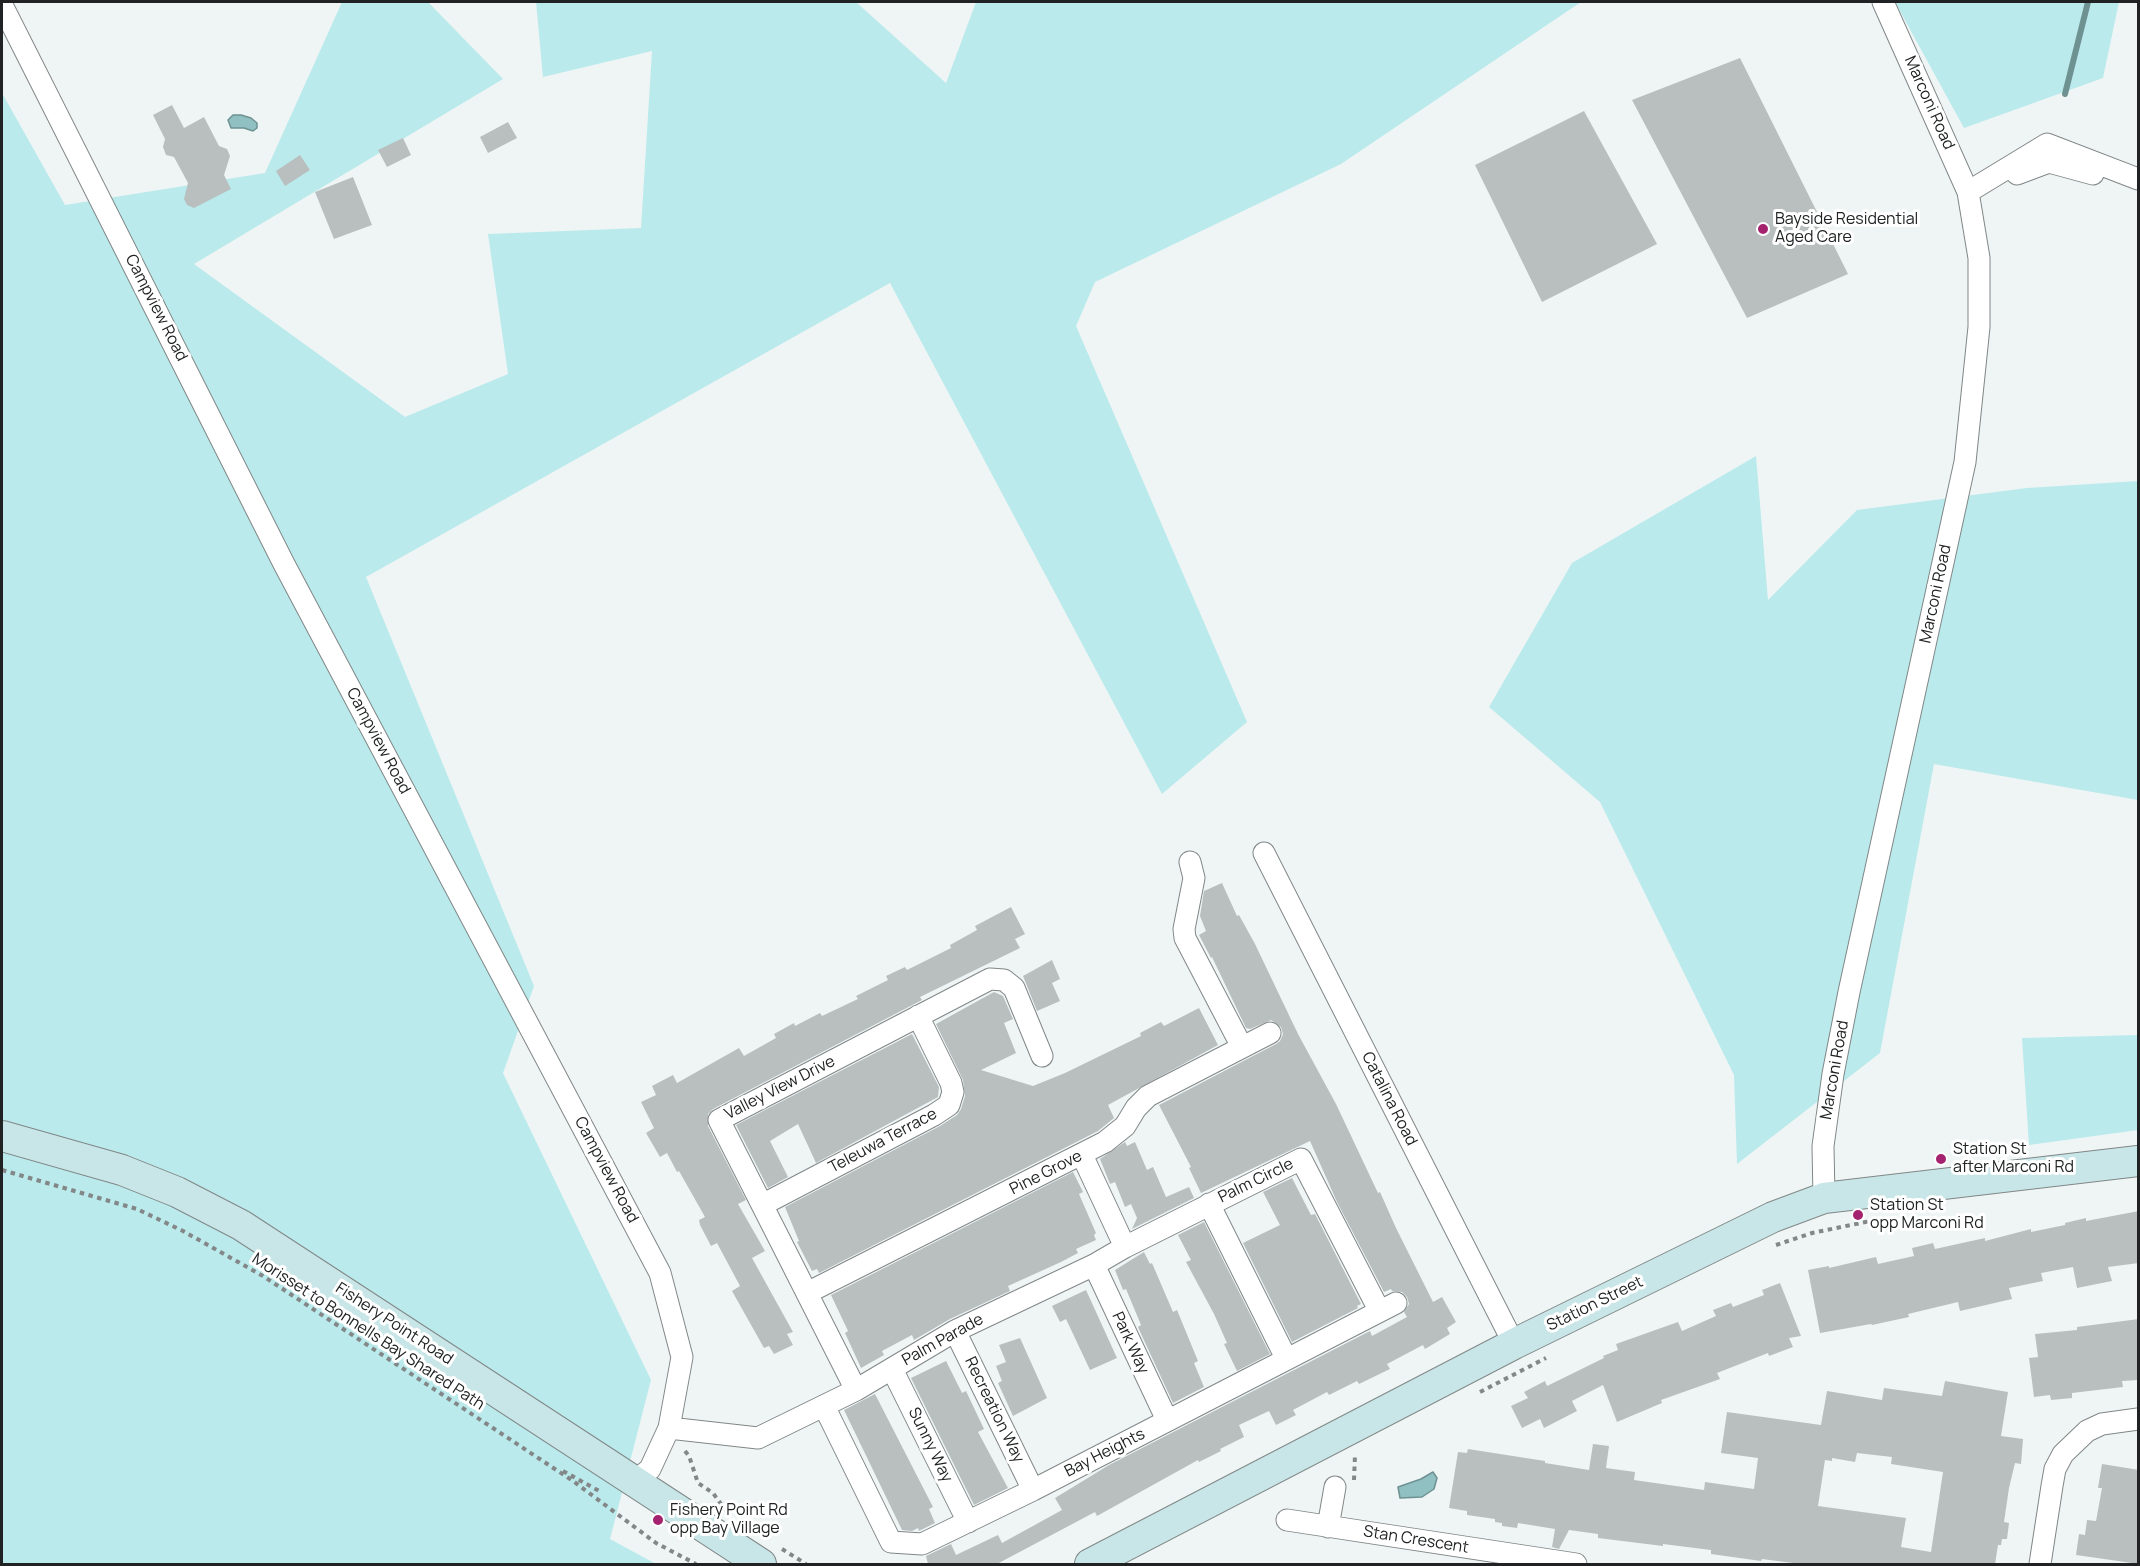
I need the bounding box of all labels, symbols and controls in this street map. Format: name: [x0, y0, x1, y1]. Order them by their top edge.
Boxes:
street label: Marconi Road: [1900, 53, 1958, 153]
place label: Bayside Residential Aged Care: [1775, 210, 1918, 248]
marker: Bayside Residential Aged Care: [1756, 222, 1770, 236]
street label: Campview Road: [121, 251, 191, 365]
street label: Marconi Road: [1916, 543, 1956, 645]
street label: Campview Road: [342, 685, 414, 797]
street label: Marconi Road: [1817, 1019, 1853, 1121]
street label: Catalina Road: [1357, 1049, 1421, 1149]
street label: Valley View Drive: [722, 1052, 838, 1124]
street label: Teleuwa Terrace: [826, 1104, 940, 1178]
street label: Campview Road: [570, 1114, 642, 1226]
place label: Station St after Marconi Rd: [1953, 1140, 2074, 1178]
street label: Pine Grove: [1007, 1147, 1085, 1199]
marker: Station St after Marconi Rd: [1934, 1152, 1948, 1166]
street label: Palm Circle: [1215, 1155, 1297, 1207]
place label: Station St opp Marconi Rd: [1870, 1196, 1984, 1234]
marker: Station St opp Marconi Rd: [1851, 1208, 1865, 1222]
street label: Morisset to Bonnells Bay Shared Path: [248, 1249, 488, 1415]
street label: Station Street: [1544, 1272, 1646, 1336]
street label: Fishery Point Road: [332, 1279, 456, 1369]
street label: Park Way: [1107, 1309, 1153, 1377]
street label: Palm Parade: [899, 1310, 987, 1370]
street label: Recreation Way: [960, 1354, 1028, 1466]
street label: Sunny Way: [904, 1404, 956, 1486]
street label: Bay Heights: [1062, 1425, 1148, 1481]
place label: Fishery Point Rd opp Bay Village: [670, 1501, 788, 1539]
marker: Fishery Point Rd opp Bay Village: [651, 1513, 665, 1527]
street label: Stan Crescent: [1362, 1522, 1470, 1558]

